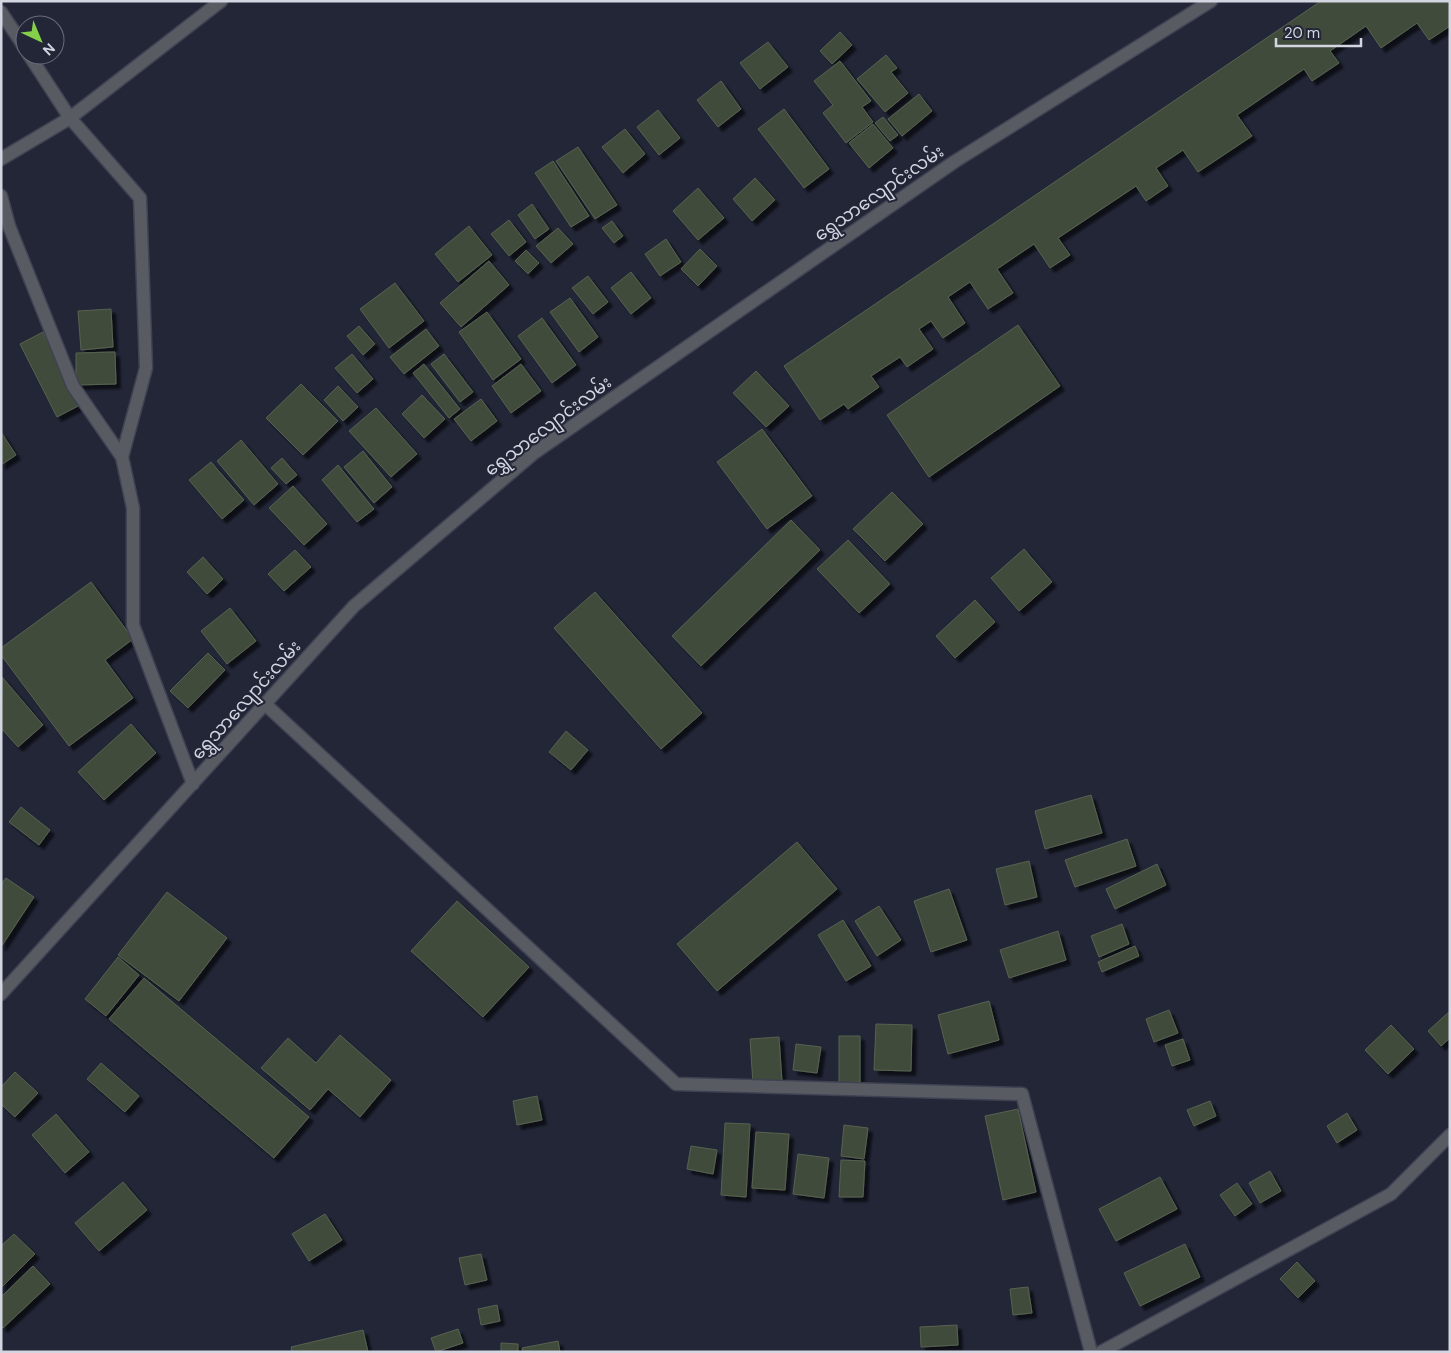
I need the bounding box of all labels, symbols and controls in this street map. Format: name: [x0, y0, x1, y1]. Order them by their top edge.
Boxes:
north arrow: [15, 15, 65, 65]
scale bar: [1276, 15, 1361, 47]
text: 20 m: [1284, 23, 1320, 43]
text: N: [39, 39, 59, 59]
street label: ရွှေသာလျောင်းလမ်း: [809, 139, 950, 249]
street label: ရွှေသာလျောင်းလမ်း: [479, 370, 618, 484]
street label: ရွှေသာလျောင်းလမ်း: [185, 635, 308, 767]

